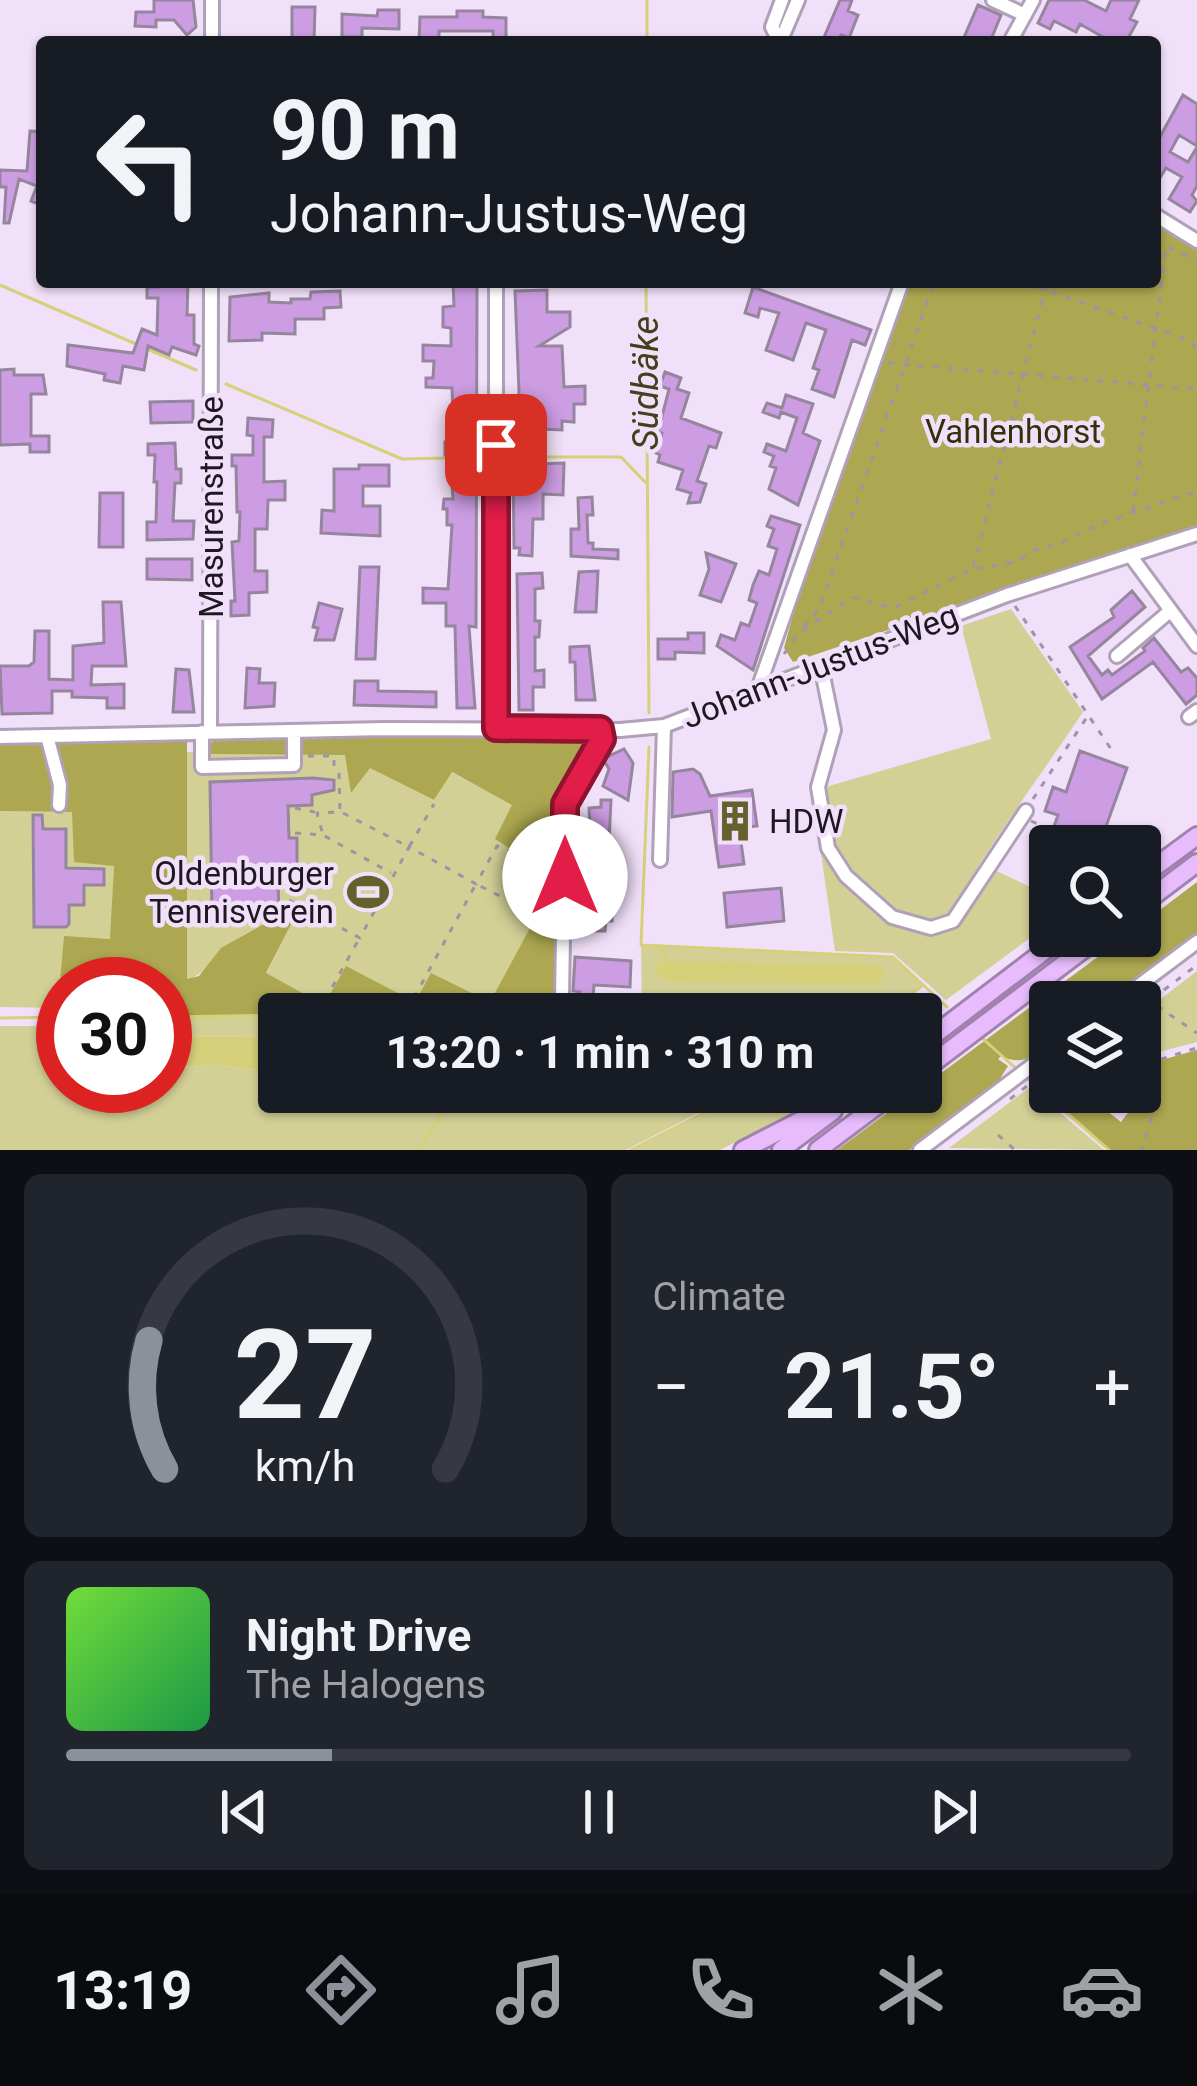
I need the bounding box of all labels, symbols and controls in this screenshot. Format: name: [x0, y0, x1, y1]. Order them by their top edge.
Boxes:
text: 90 m: [270, 81, 460, 180]
icon: left: [72, 84, 228, 240]
text: Johann-Justus-Weg: [270, 182, 748, 245]
water label: Südbäke: [625, 316, 667, 450]
pin: [445, 394, 547, 496]
street label: Masurenstraße: [192, 396, 231, 618]
icon: arrive: [463, 412, 529, 478]
park label: Vahlenhorst: [925, 412, 1101, 451]
street label: Johann-Justus-Weg: [677, 595, 963, 737]
building icon: HDW: [712, 798, 758, 844]
place label: HDW: [769, 802, 843, 841]
position arrow: [502, 814, 628, 940]
map controls: [1029, 825, 1161, 1113]
button: search: [1029, 825, 1161, 957]
place label: Oldenburger Tennisverein: [149, 854, 334, 931]
sports icon: Oldenburger Tennisverein: [345, 869, 391, 915]
speed limit sign: 30: [36, 957, 192, 1113]
button: layers: [1029, 981, 1161, 1113]
text: 13:20 · 1 min · 310 m: [386, 1026, 814, 1079]
text: Climate: [653, 1274, 786, 1320]
text: 27: [234, 1302, 377, 1448]
text: 21.5°: [784, 1335, 1000, 1440]
text: −: [653, 1349, 690, 1426]
text: +: [1094, 1349, 1131, 1426]
text: km/h: [255, 1440, 356, 1490]
text: Night Drive: [246, 1609, 471, 1662]
text: The Halogens: [246, 1662, 486, 1708]
icon: previous: [211, 1779, 277, 1845]
icon: pause: [566, 1779, 632, 1845]
icon: next: [921, 1779, 987, 1845]
icon: directions: [299, 1948, 383, 2032]
icon: music: [489, 1948, 573, 2032]
icon: phone: [679, 1948, 763, 2032]
icon: climate: [869, 1948, 953, 2032]
icon: car: [1060, 1948, 1144, 2032]
text: 13:19: [53, 1959, 192, 2022]

